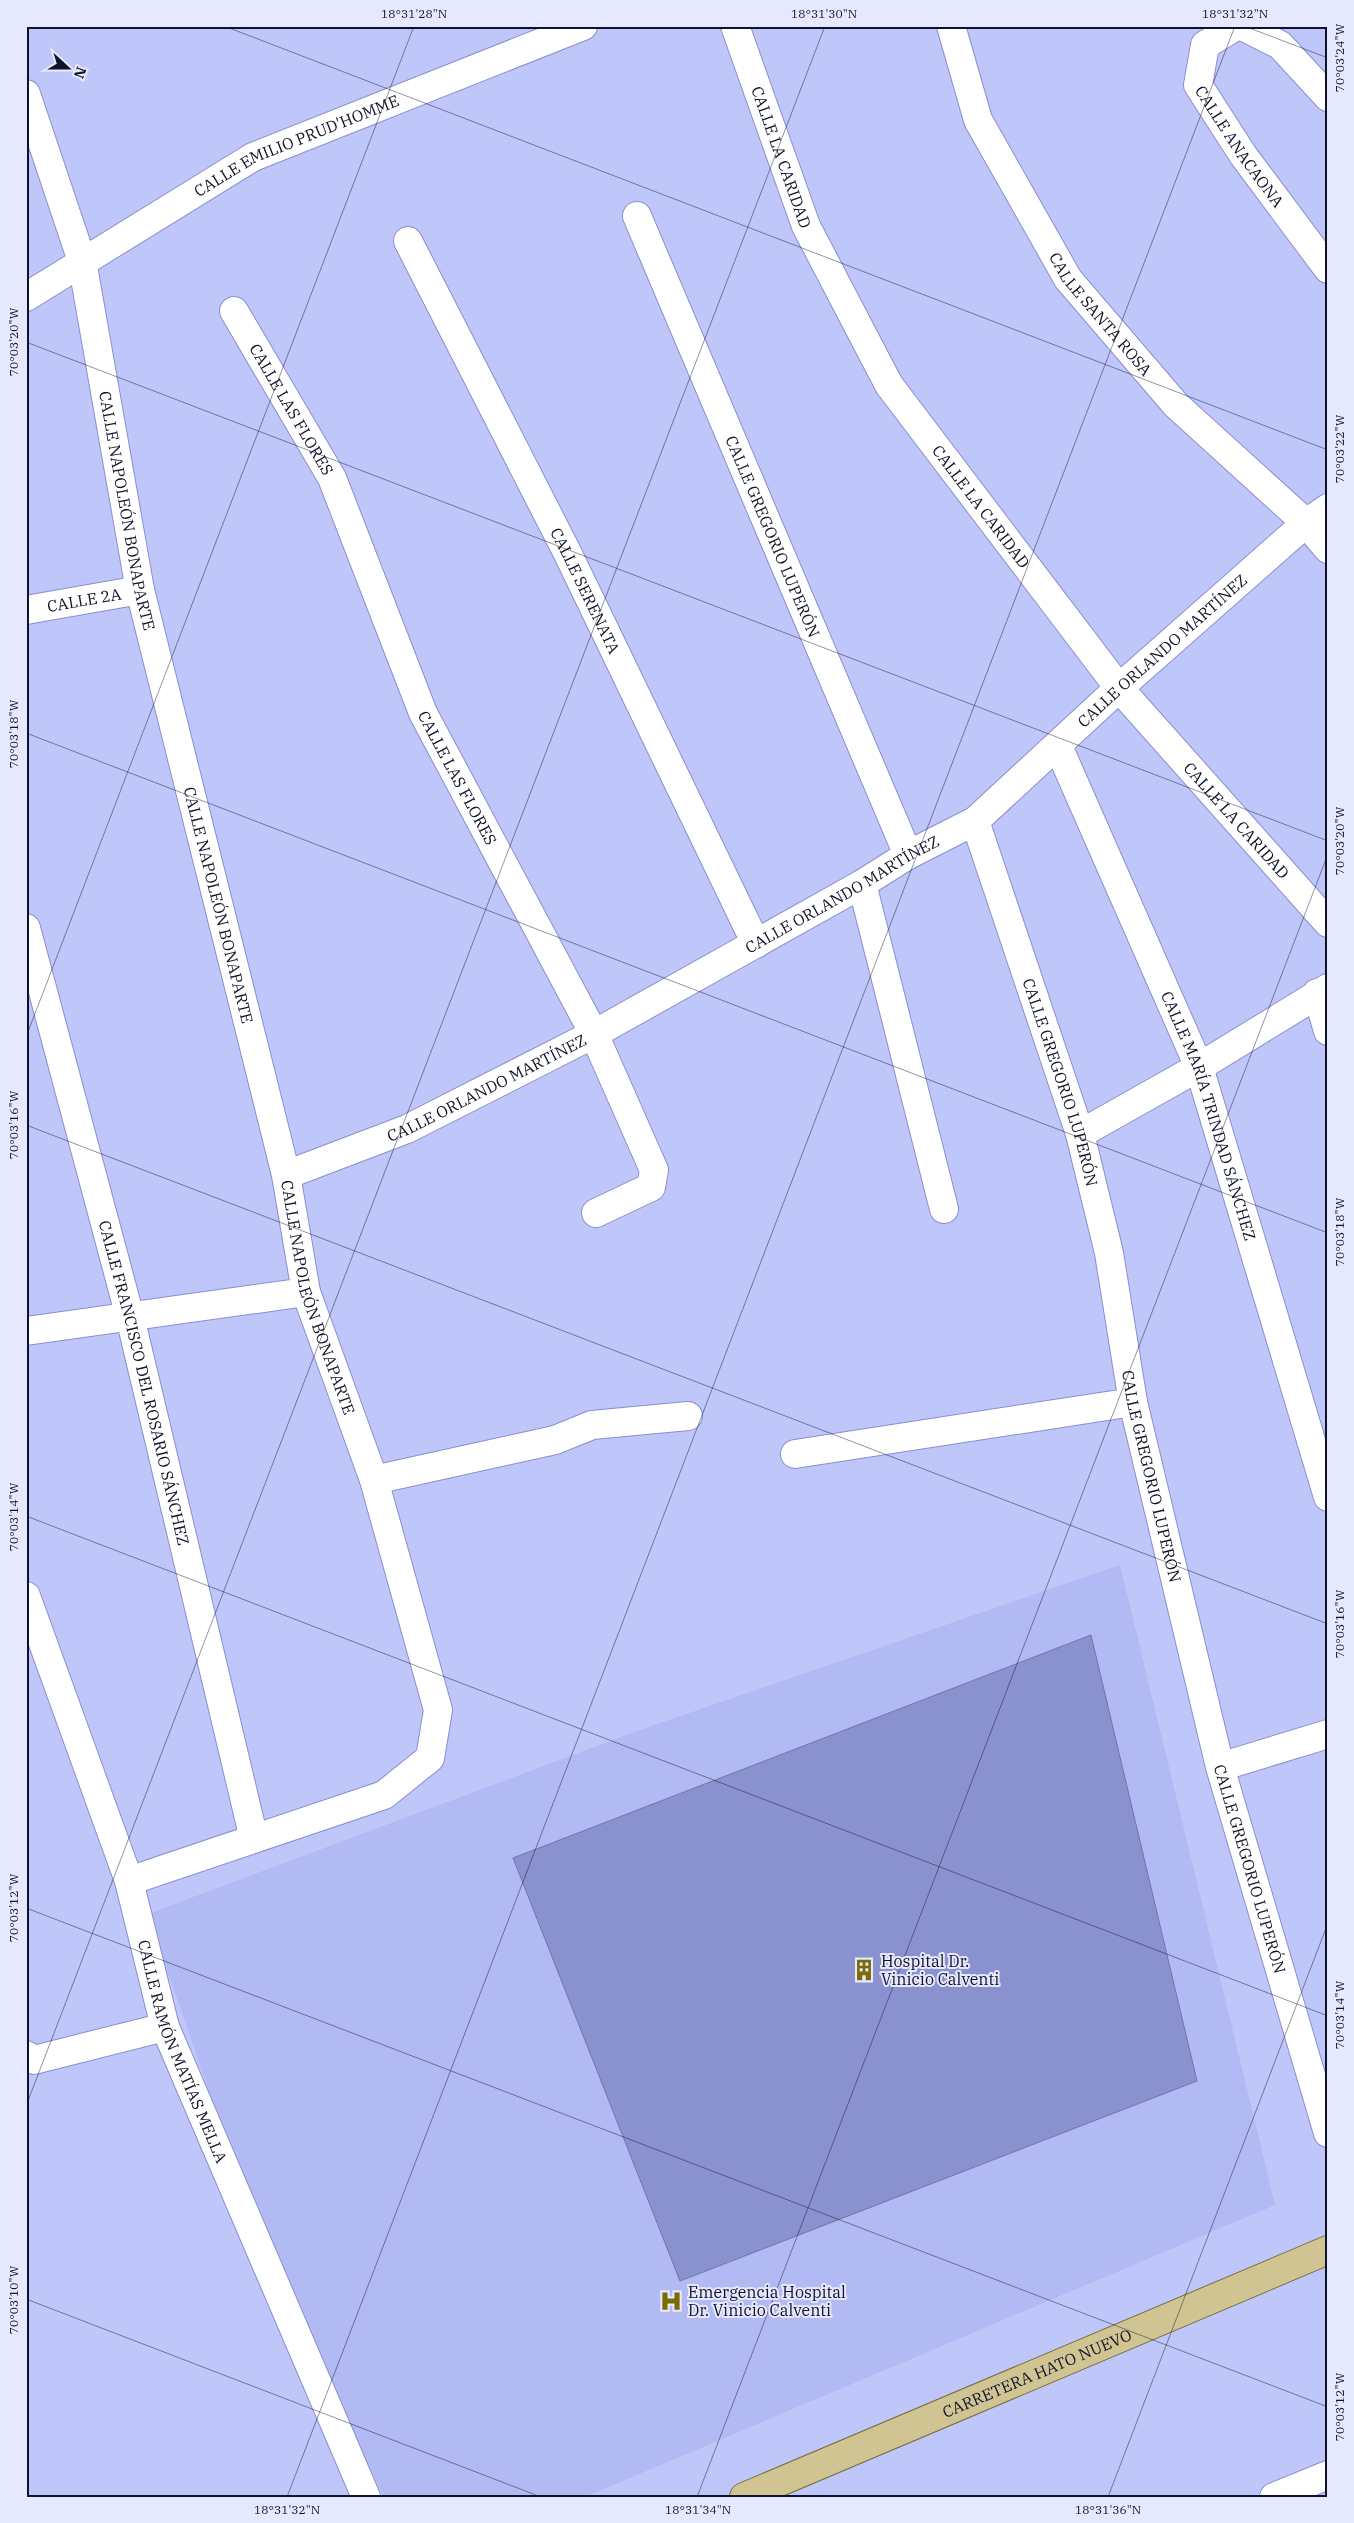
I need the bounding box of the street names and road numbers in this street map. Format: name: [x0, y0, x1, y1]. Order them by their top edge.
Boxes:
street label: CALLE ANACAONA: [1191, 82, 1288, 211]
street label: CALLE LA CARIDAD: [747, 83, 816, 231]
street label: CALLE EMILIO PRUD'HOMME: [190, 90, 402, 201]
street label: CALLE SANTA ROSA: [1045, 249, 1156, 380]
street label: CALLE LAS FLORES: [245, 340, 338, 479]
street label: CALLE NAPOLEÓN BONAPARTE: [95, 390, 160, 633]
street label: CALLE GREGORIO LUPERÓN: [721, 433, 824, 640]
street label: CALLE LA CARIDAD: [928, 441, 1034, 572]
street label: CALLE SERENATA: [546, 524, 625, 657]
street label: CALLE ORLANDO MARTÍNEZ: [1073, 570, 1251, 731]
street label: CALLE 2A: [46, 583, 123, 616]
street label: CALLE LAS FLORES: [414, 707, 501, 848]
street label: CALLE LA CARIDAD: [1180, 758, 1294, 883]
street label: CALLE NAPOLEÓN BONAPARTE: [180, 785, 258, 1026]
street label: CALLE ORLANDO MARTÍNEZ: [741, 831, 942, 957]
street label: CALLE GREGORIO LUPERÓN: [1018, 976, 1102, 1188]
street label: CALLE MARÍA TRINDAD SÁNCHEZ: [1157, 988, 1260, 1243]
street label: CALLE ORLANDO MARTÍNEZ: [384, 1030, 590, 1146]
street label: CALLE NAPOLEÓN BONAPARTE: [277, 1178, 360, 1417]
street label: CALLE FRANCISCO DEL ROSARIO SÁNCHEZ: [95, 1218, 194, 1547]
street label: CALLE GREGORIO LUPERÓN: [1118, 1369, 1186, 1584]
street label: CALLE GREGORIO LUPERÓN: [1210, 1762, 1290, 1976]
street label: CALLE RAMÓN MATÍAS MELLA: [134, 1938, 232, 2166]
street label: CARRETERA HATO NUEVO: [939, 2324, 1135, 2422]

